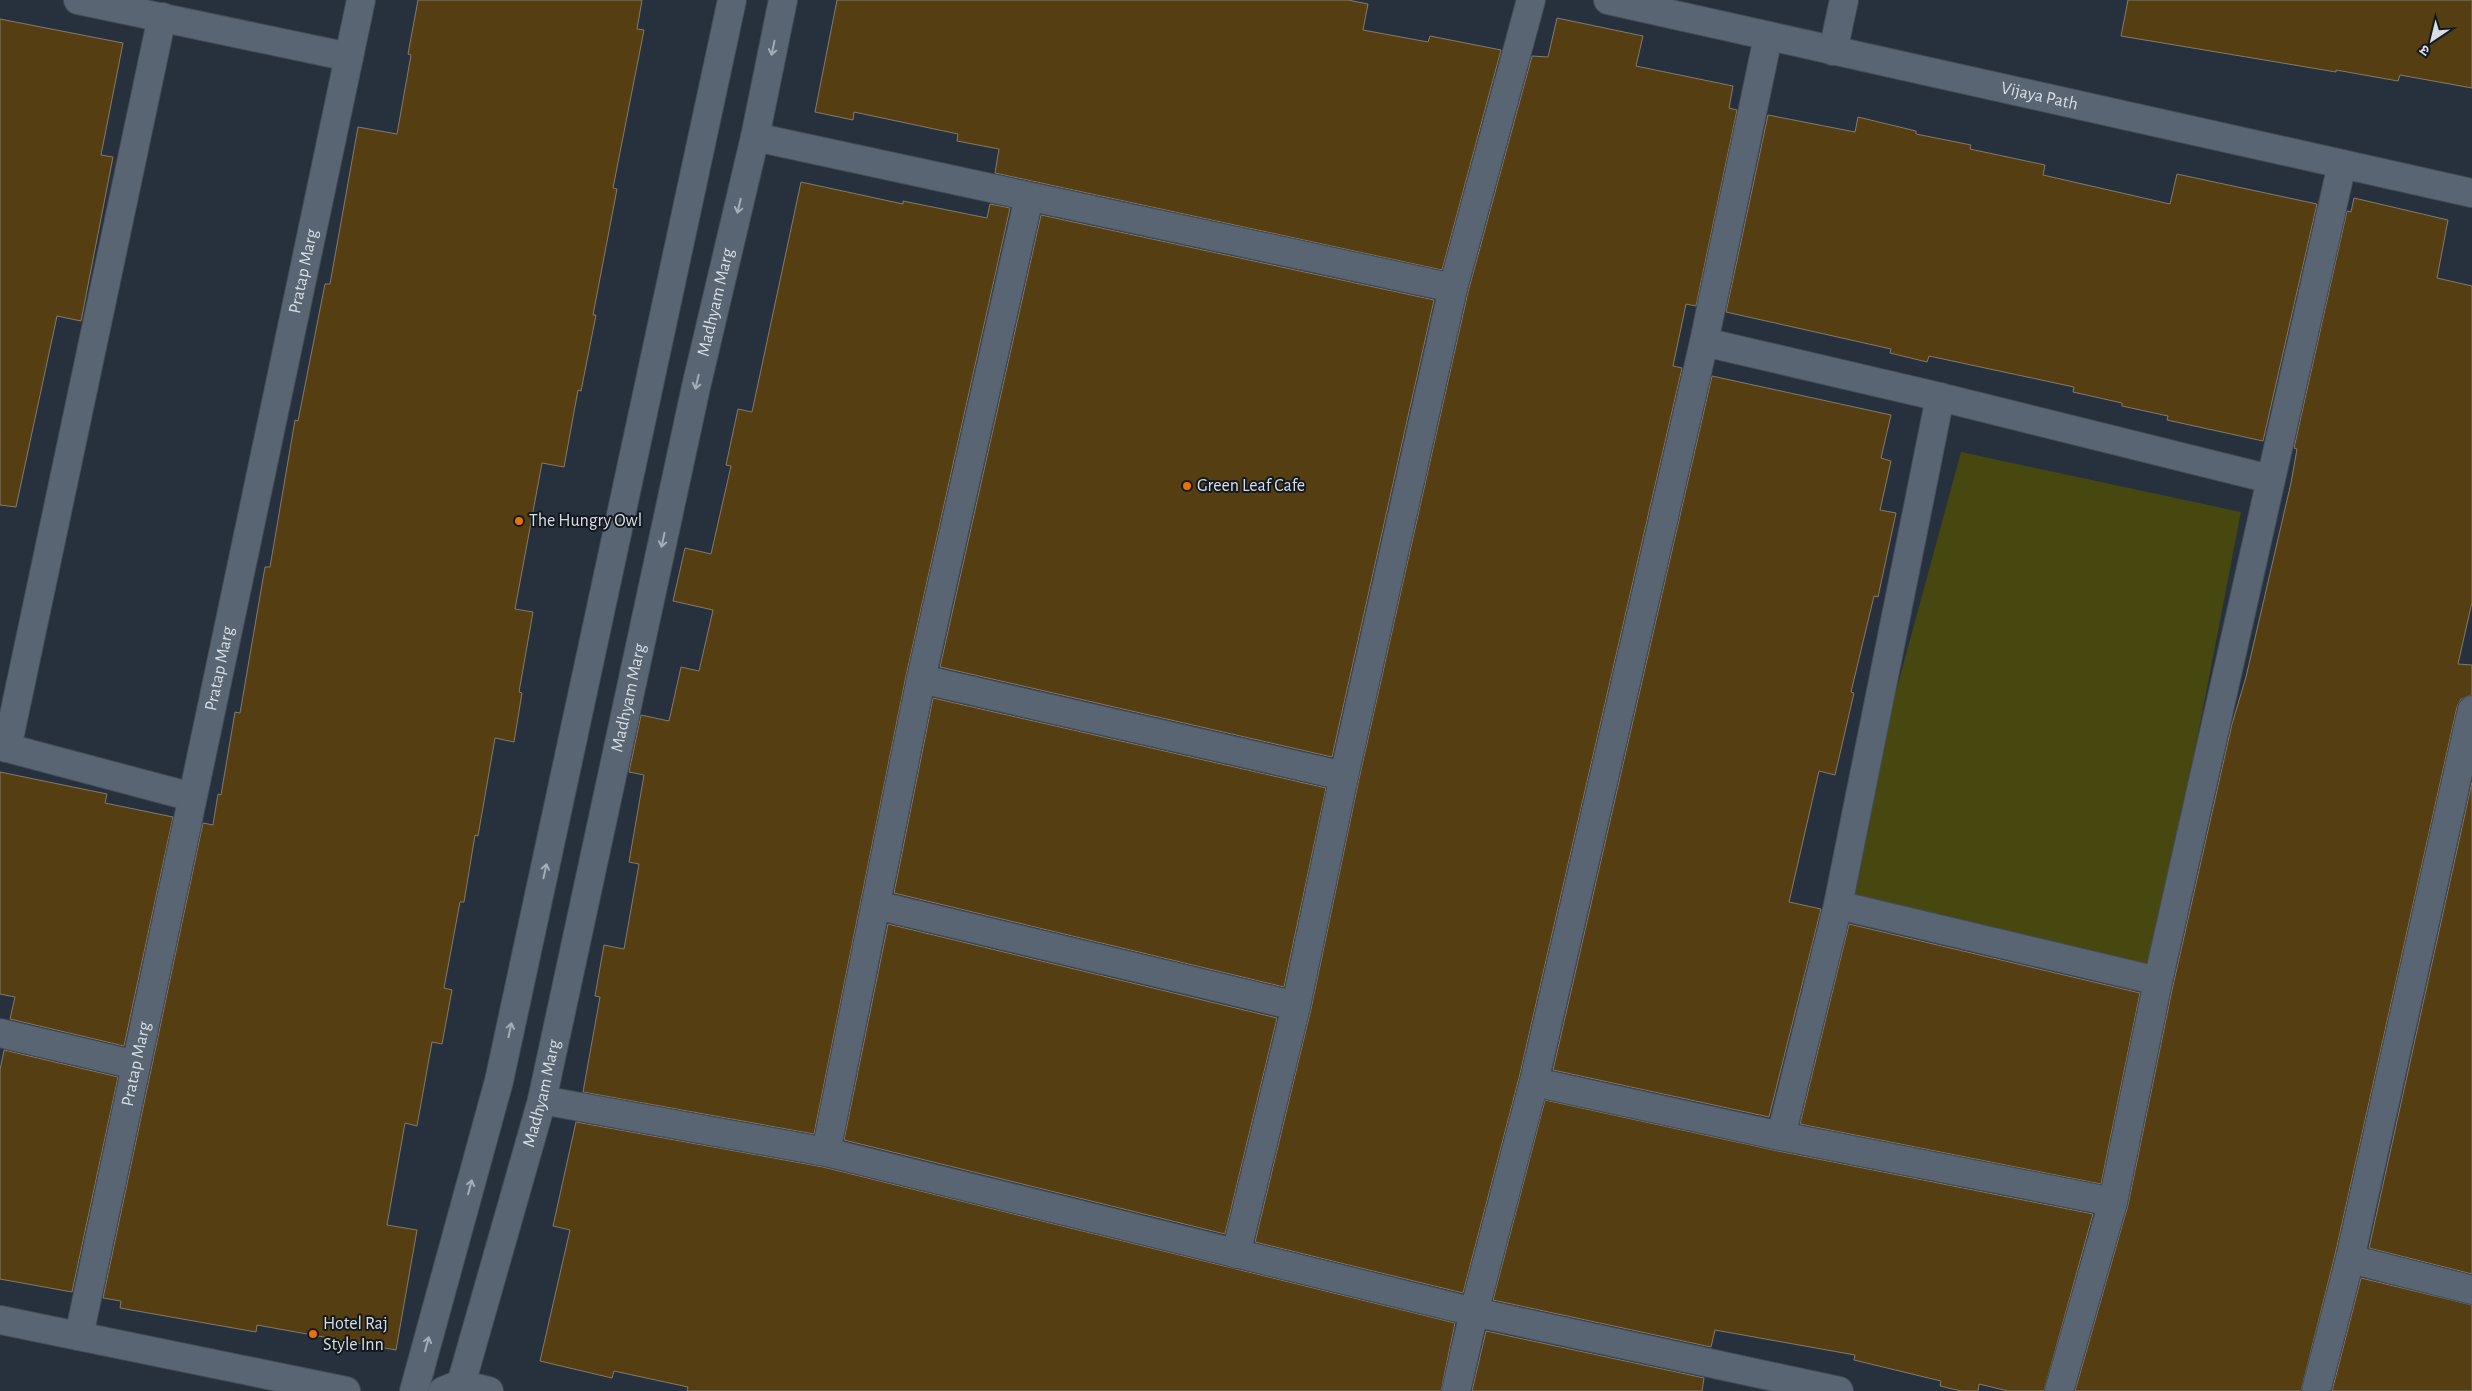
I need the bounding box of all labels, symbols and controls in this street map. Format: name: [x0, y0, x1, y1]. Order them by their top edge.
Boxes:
north arrow: [2407, 15, 2457, 65]
one-way arrow: [768, 39, 778, 55]
text: उ: [2417, 41, 2432, 58]
street label: Vijaya Path: [1999, 79, 2080, 114]
one-way arrow: [734, 198, 743, 214]
street label: Pratap Marg: [286, 227, 321, 315]
street label: Madhyam Marg: [695, 246, 737, 358]
one-way arrow: [692, 373, 701, 389]
place label: Green Leaf Cafe: [1197, 477, 1305, 495]
marker: Green Leaf Cafe: [1181, 480, 1193, 492]
place label: The Hungry Owl: [529, 512, 642, 530]
marker: The Hungry Owl: [513, 515, 525, 527]
one-way arrow: [658, 532, 667, 548]
street label: Pratap Marg: [202, 625, 238, 713]
street label: Madhyam Marg: [608, 642, 649, 754]
one-way arrow: [540, 864, 550, 880]
street label: Pratap Marg: [119, 1020, 154, 1108]
one-way arrow: [506, 1022, 515, 1038]
street label: Madhyam Marg: [520, 1038, 564, 1149]
one-way arrow: [465, 1180, 475, 1196]
place label: Hotel Raj Style Inn: [323, 1315, 388, 1354]
marker: Hotel Raj Style Inn: [307, 1328, 319, 1340]
one-way arrow: [422, 1336, 432, 1352]

